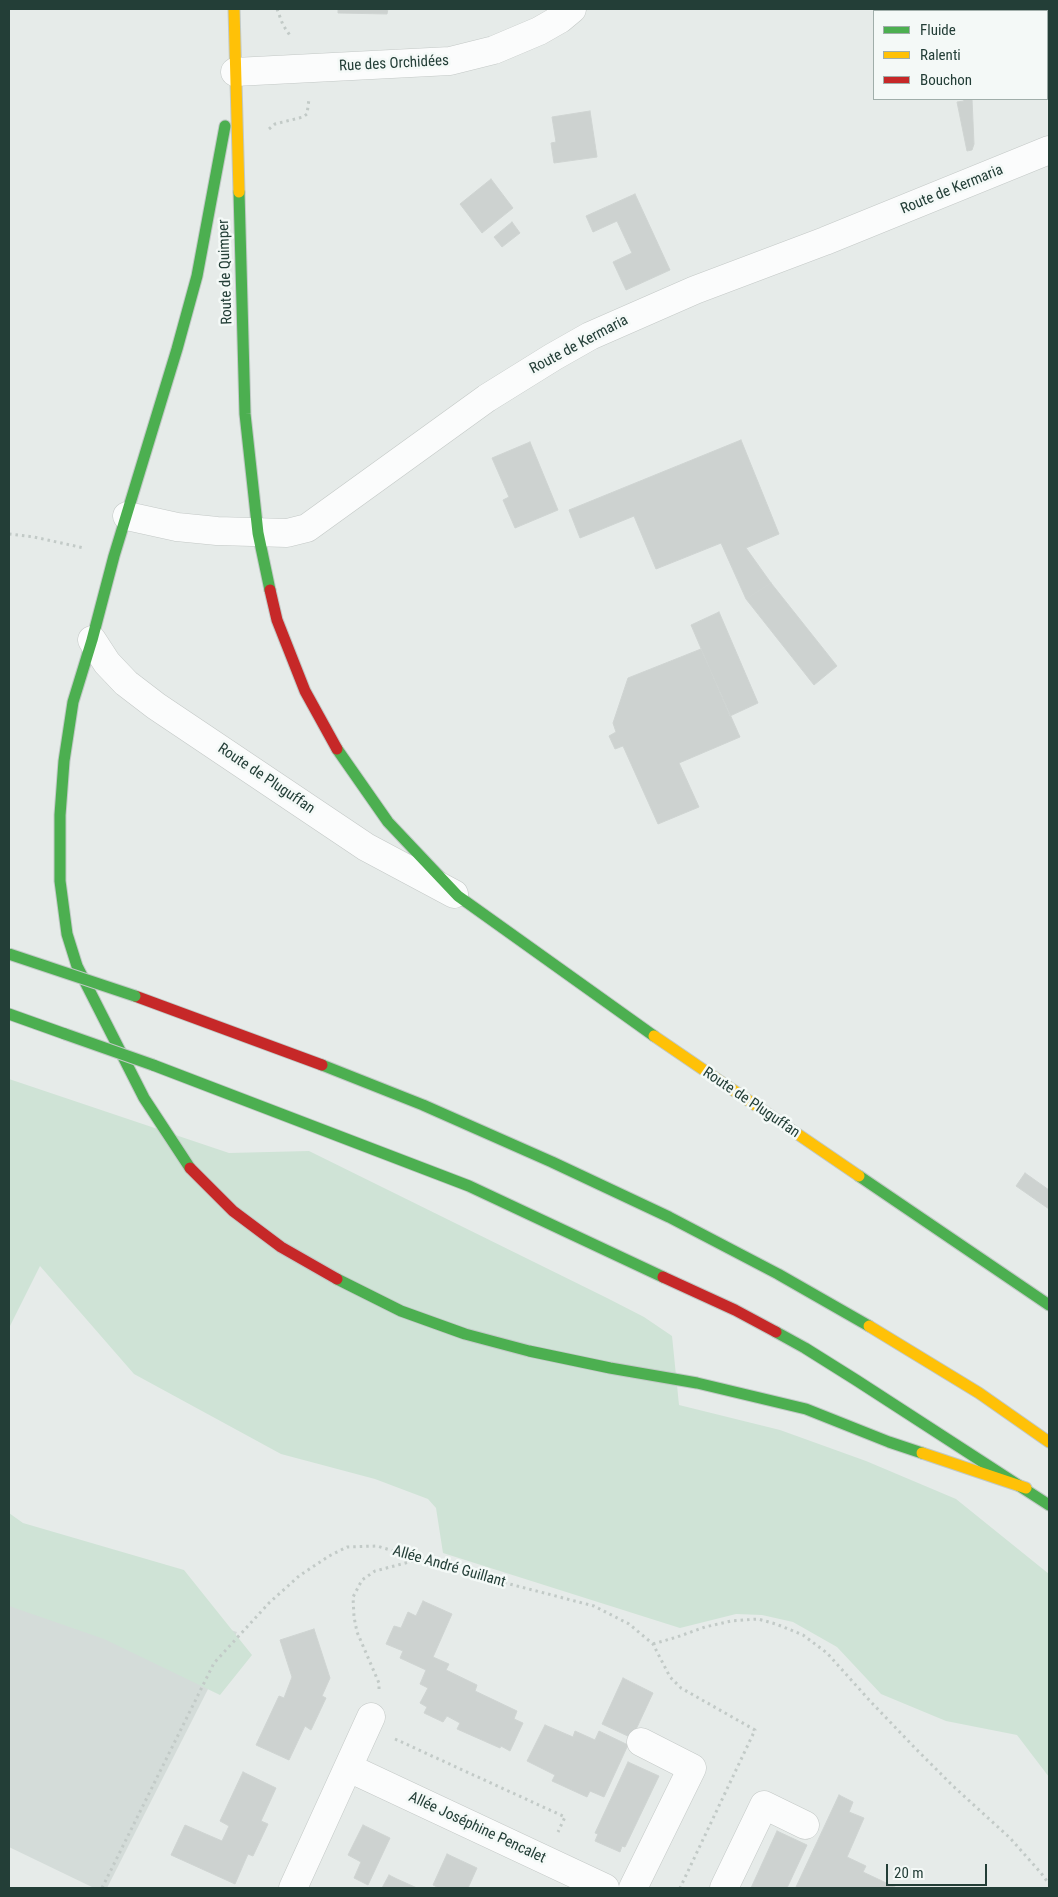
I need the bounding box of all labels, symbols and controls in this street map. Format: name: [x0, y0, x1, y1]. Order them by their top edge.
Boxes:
legend: [873, 10, 1048, 100]
text: Fluide: [920, 21, 956, 39]
text: Ralenti: [920, 46, 961, 64]
street label: Rue des Orchidées: [339, 52, 449, 76]
text: Bouchon: [920, 71, 972, 89]
street label: Route de Kermaria: [898, 161, 1006, 219]
street label: Route de Quimper: [215, 219, 237, 325]
street label: Route de Kermaria: [527, 312, 631, 378]
street label: Route de Pluguffan: [214, 740, 318, 818]
street label: Route de Pluguffan: [699, 1064, 803, 1142]
street label: Allée André Guillant: [390, 1542, 508, 1592]
street label: Allée Joséphine Pencalet: [406, 1788, 548, 1868]
scale bar: [888, 1854, 989, 1886]
text: 20 m: [894, 1864, 924, 1882]

